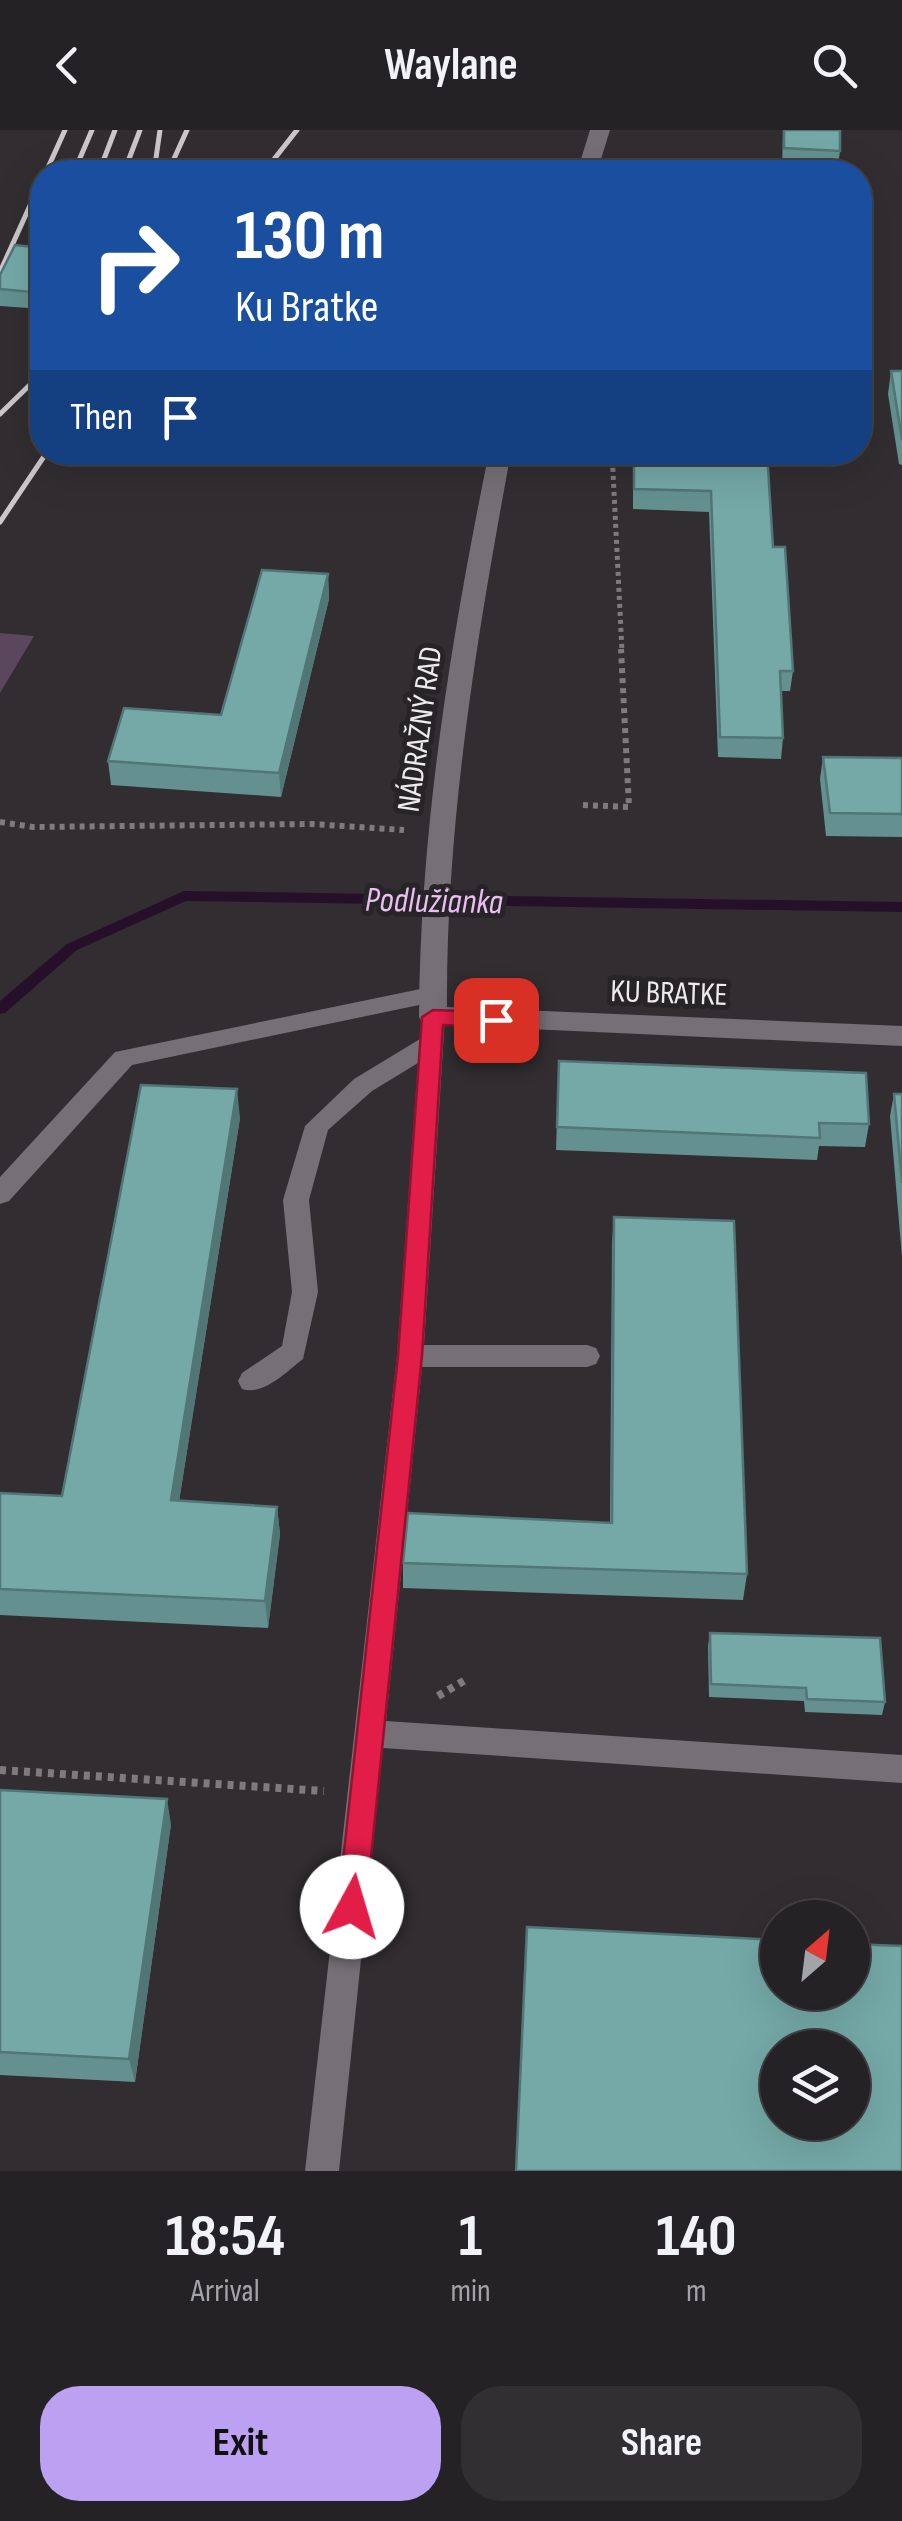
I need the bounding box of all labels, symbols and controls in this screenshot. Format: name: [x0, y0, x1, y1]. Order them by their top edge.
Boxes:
icon: back: [40, 38, 95, 93]
text: Waylane: [384, 38, 518, 93]
icon: search: [807, 38, 862, 93]
text: 130 m: [235, 195, 384, 279]
icon: right: [70, 200, 200, 330]
text: Ku Bratke: [235, 280, 379, 335]
icon: arrive: [153, 390, 208, 445]
text: Then: [70, 395, 133, 440]
street label: NÁDRAŽNÝ RAD: [390, 644, 451, 814]
water label: Podlužianka: [365, 879, 503, 924]
street label: KU BRATKE: [610, 972, 728, 1015]
pin: [454, 978, 539, 1063]
icon: arrive: [469, 993, 524, 1048]
position arrow: [300, 1855, 404, 1959]
north arrow: [760, 1900, 870, 2010]
map controls: [760, 1900, 870, 2140]
button: layers: [760, 2030, 870, 2140]
text: 18:54: [165, 2201, 285, 2273]
text: 1: [459, 2201, 482, 2273]
text: 140: [656, 2201, 737, 2273]
text: Arrival: [191, 2272, 260, 2311]
text: min: [450, 2272, 491, 2311]
text: m: [686, 2272, 707, 2311]
button: Exit: [40, 2386, 441, 2501]
button: Share: [461, 2386, 862, 2501]

